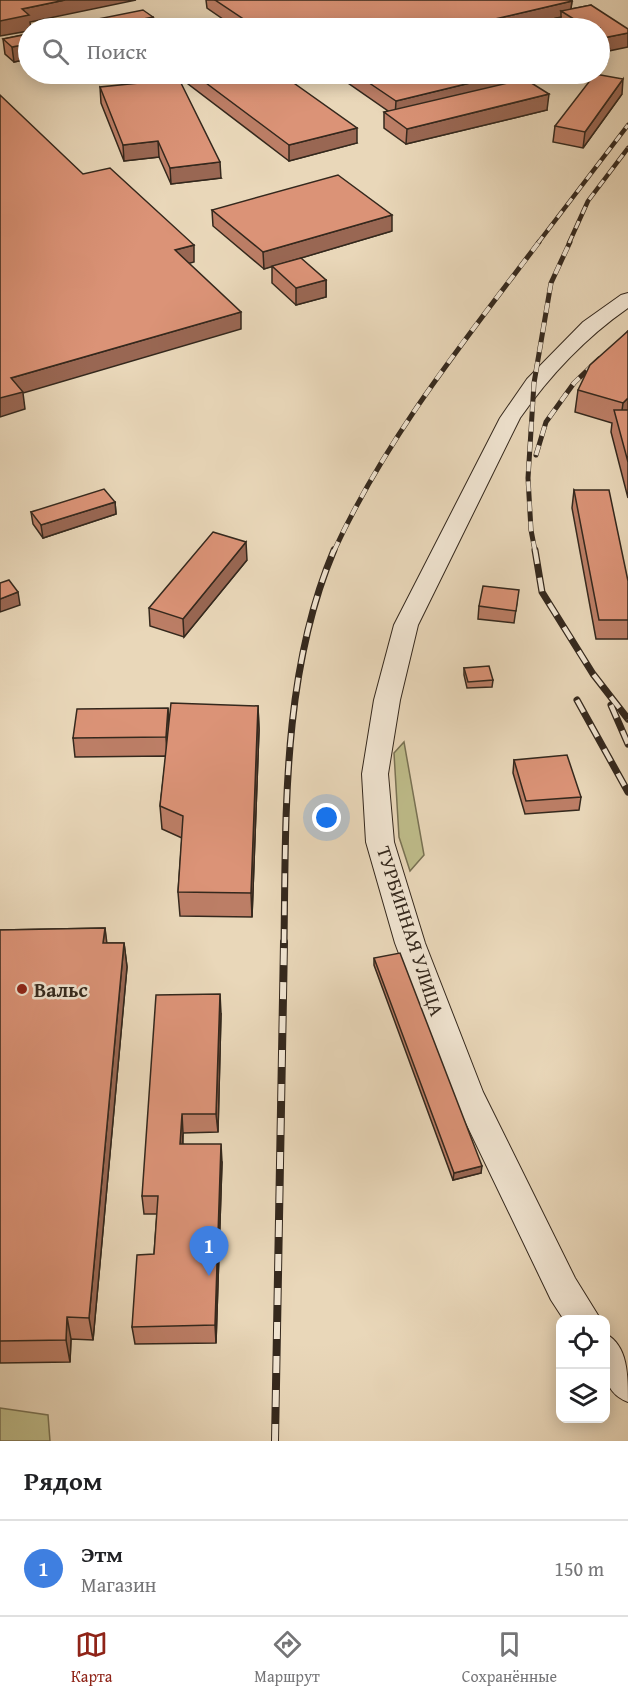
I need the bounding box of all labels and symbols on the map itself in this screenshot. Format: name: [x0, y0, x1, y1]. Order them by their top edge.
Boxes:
your location: [312, 803, 341, 832]
street label: ТУРБИННАЯ УЛИЦА: [370, 842, 452, 1020]
place label: Вальс: [34, 975, 88, 1004]
marker: Вальс: [15, 982, 29, 996]
pin: 1: [190, 1226, 228, 1276]

